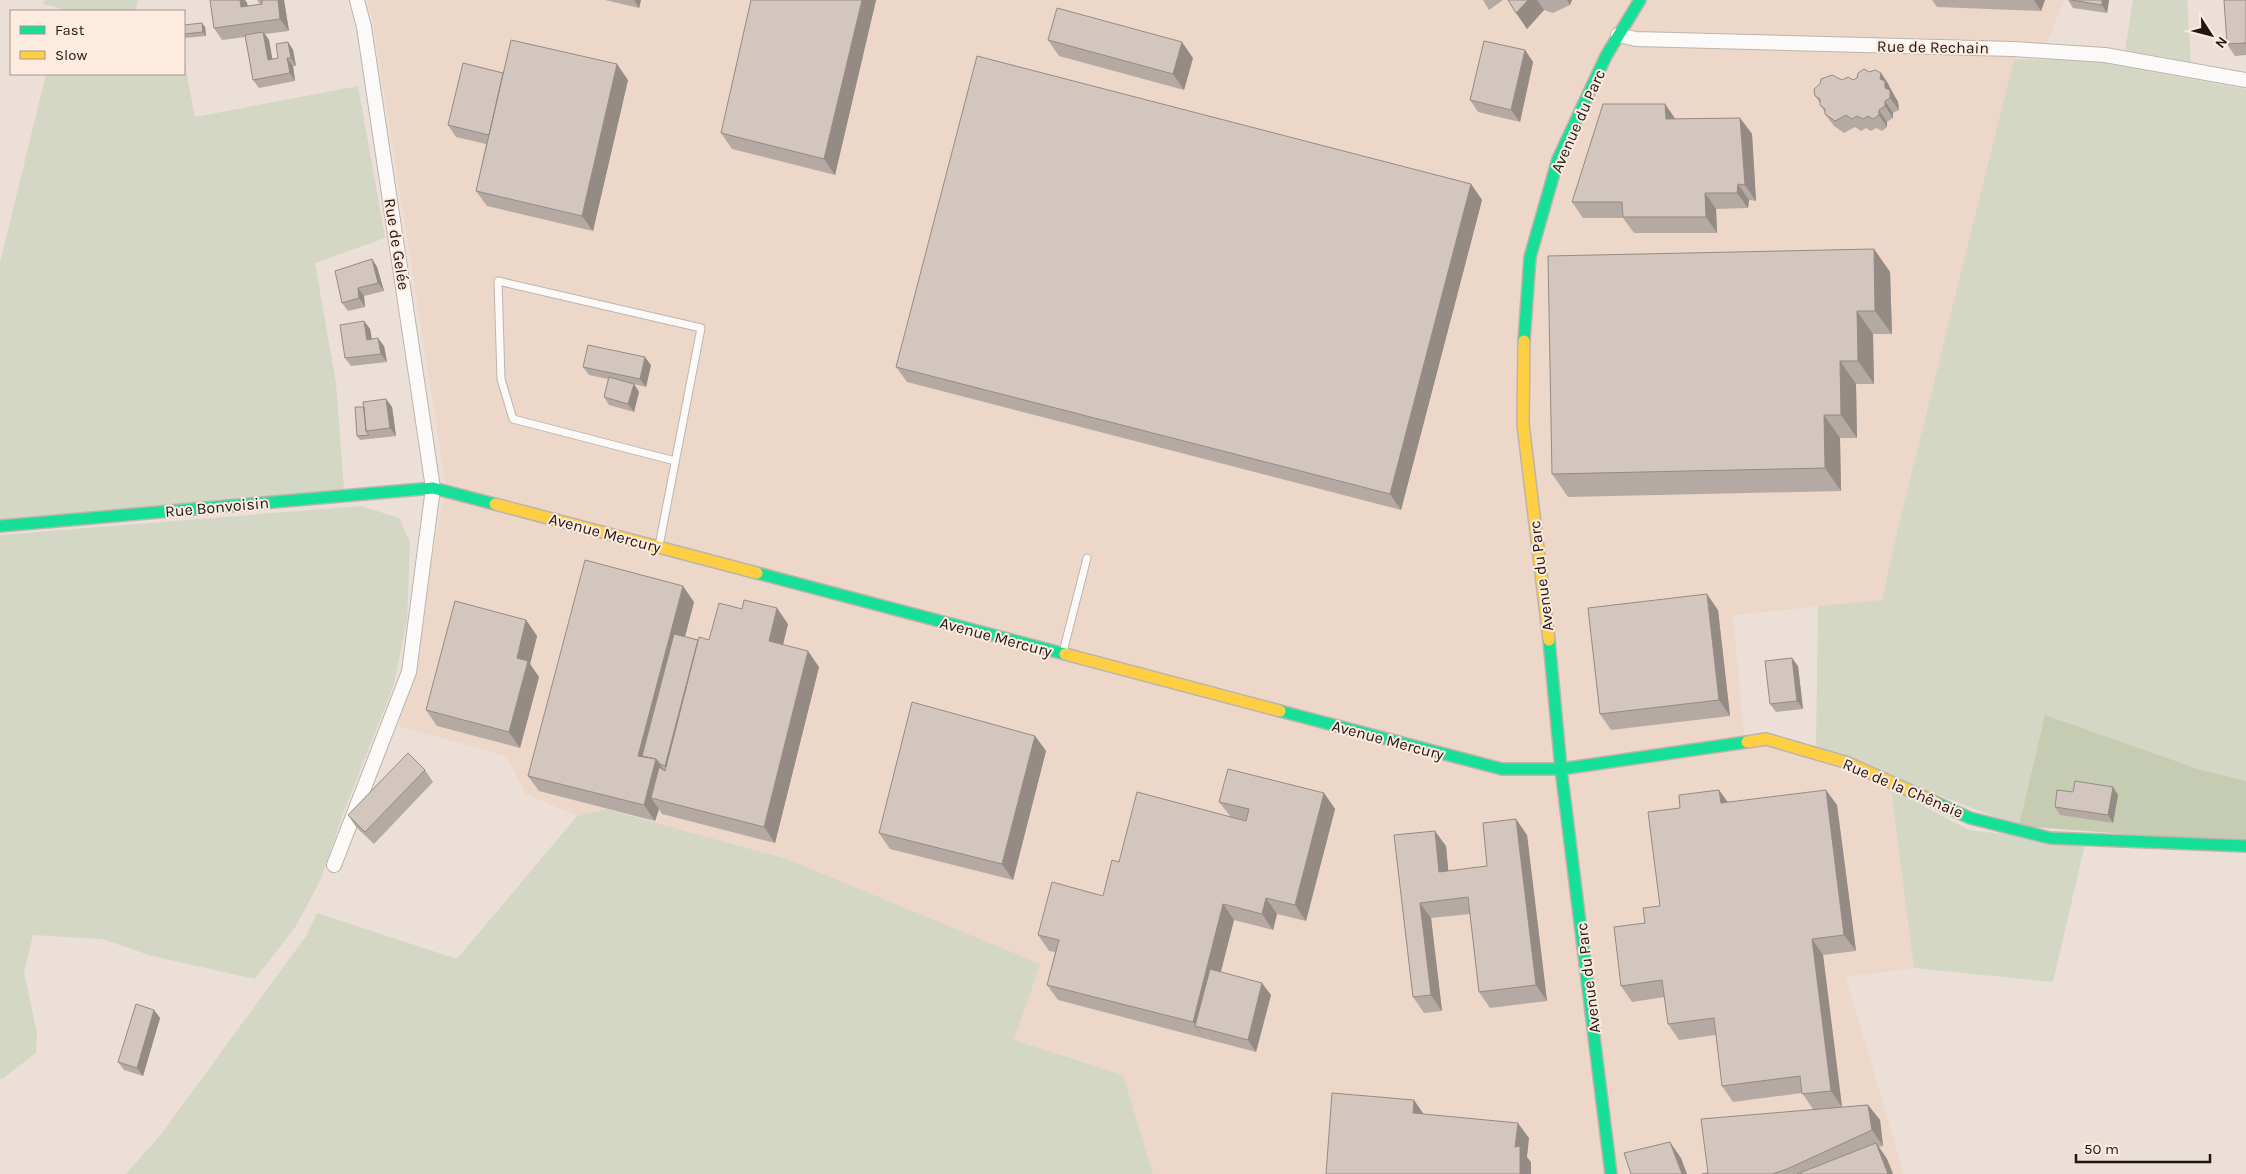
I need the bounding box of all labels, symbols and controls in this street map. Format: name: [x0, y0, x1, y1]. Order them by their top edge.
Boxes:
legend: [10, 10, 185, 75]
north arrow: [2186, 10, 2236, 60]
text: Fast: [55, 21, 85, 39]
text: N: [2211, 33, 2231, 51]
street label: Rue de Rechain: [1877, 37, 1989, 57]
text: Slow: [55, 46, 87, 64]
street label: Avenue du Parc: [1547, 66, 1609, 176]
street label: Rue de Gelée: [380, 197, 414, 291]
street label: Rue Bonvoisin: [164, 493, 270, 521]
street label: Avenue Mercury: [547, 509, 664, 557]
street label: Avenue du Parc: [1525, 520, 1557, 632]
street label: Avenue Mercury: [938, 613, 1055, 661]
street label: Avenue Mercury: [1330, 716, 1447, 764]
street label: Rue de la Chênaie: [1840, 754, 1966, 822]
street label: Avenue du Parc: [1572, 922, 1604, 1034]
scale bar: [2076, 1132, 2210, 1164]
text: 50 m: [2084, 1140, 2119, 1158]

